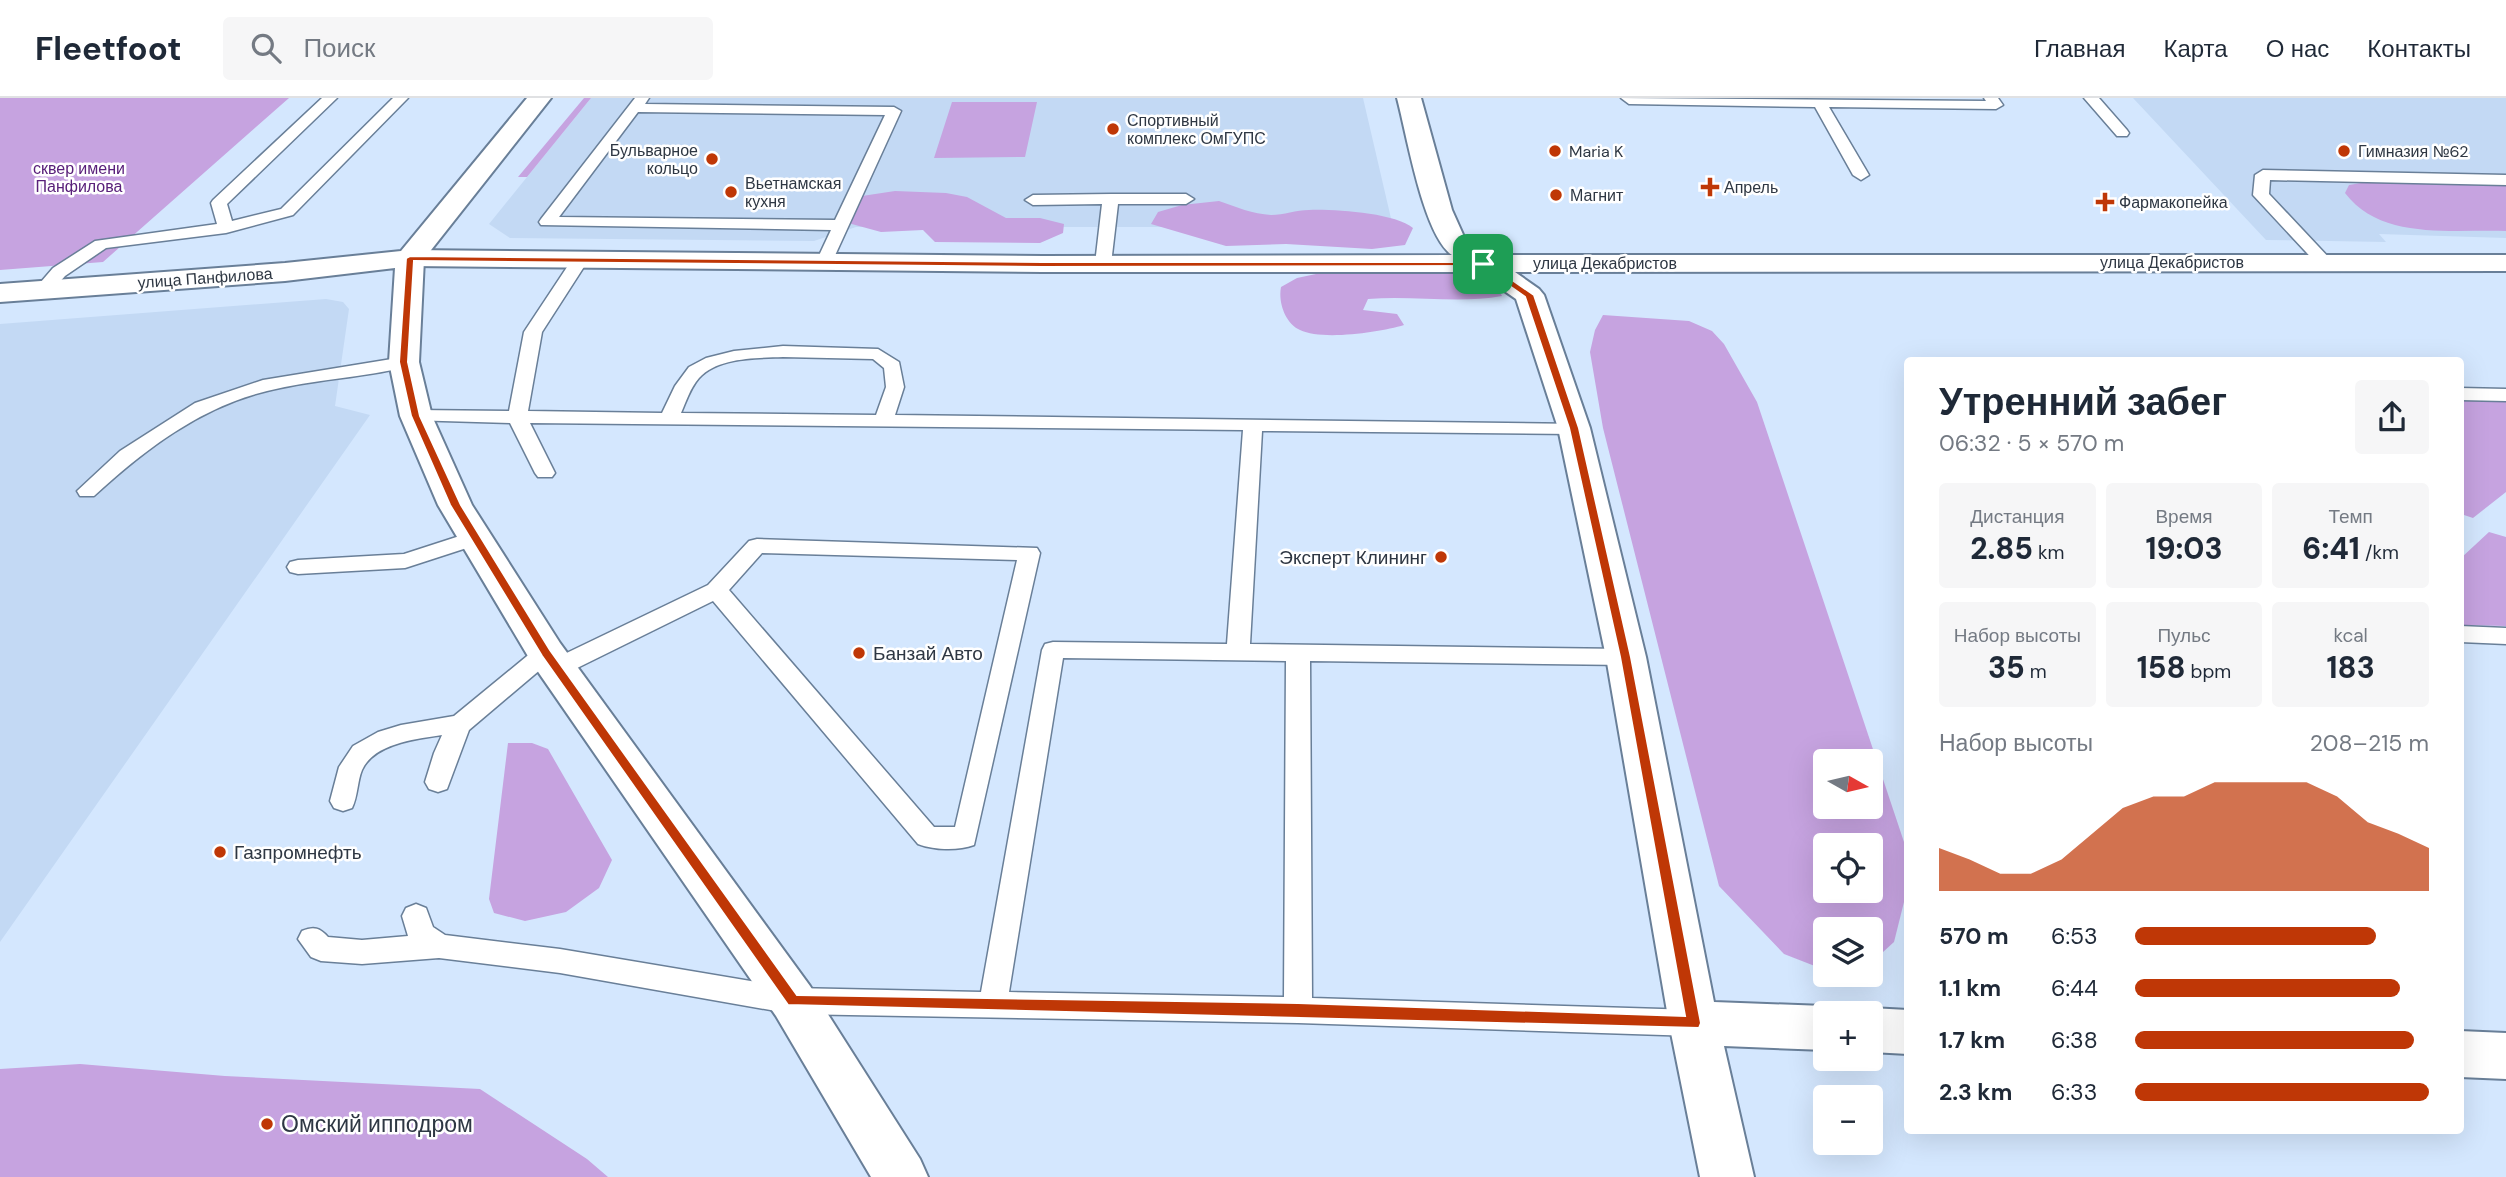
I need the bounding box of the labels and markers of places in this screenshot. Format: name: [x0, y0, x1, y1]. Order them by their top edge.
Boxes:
place label: Спортивный комплекс ОмГУПС: [1127, 110, 1266, 149]
marker: Спортивный комплекс ОмГУПС: [1105, 121, 1121, 137]
place label: Бульварное кольцо: [610, 140, 698, 179]
place label: Maria K: [1569, 141, 1623, 162]
place label: Гимназия №62: [2358, 141, 2468, 162]
marker: Maria K: [1547, 143, 1563, 159]
marker: Гимназия №62: [2336, 143, 2352, 159]
marker: Бульварное кольцо: [704, 151, 720, 167]
place label: Вьетнамская кухня: [745, 173, 841, 212]
place label: Апрель: [1724, 177, 1778, 198]
marker: Апрель: [1702, 179, 1718, 195]
marker: Вьетнамская кухня: [723, 184, 739, 200]
place label: Магнит: [1570, 185, 1624, 206]
marker: Магнит: [1548, 187, 1564, 203]
place label: Фармакопейка: [2119, 192, 2228, 213]
marker: Фармакопейка: [2097, 194, 2113, 210]
pin: [1453, 234, 1513, 294]
place label: Эксперт Клининг: [1279, 545, 1427, 570]
marker: Эксперт Клининг: [1433, 549, 1449, 565]
place label: Банзай Авто: [873, 641, 983, 666]
marker: Банзай Авто: [851, 645, 867, 661]
place label: Газпромнефть: [234, 840, 362, 865]
marker: Газпромнефть: [212, 844, 228, 860]
place label: Омский ипподром: [281, 1109, 473, 1139]
marker: Омский ипподром: [259, 1116, 275, 1132]

